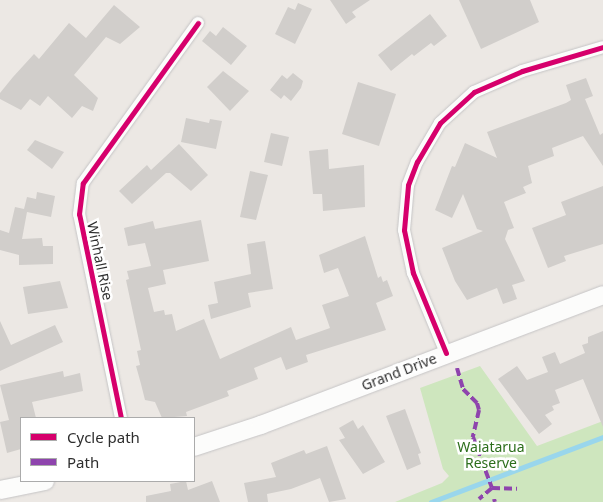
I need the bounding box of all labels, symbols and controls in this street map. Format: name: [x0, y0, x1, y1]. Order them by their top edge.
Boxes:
street label: Winhall Rise: [84, 220, 116, 302]
street label: Grand Drive: [359, 350, 439, 394]
legend: [20, 417, 195, 482]
text: Cycle path: [67, 427, 140, 447]
park label: Waiatarua Reserve: [457, 439, 525, 472]
text: Path: [67, 452, 99, 472]

